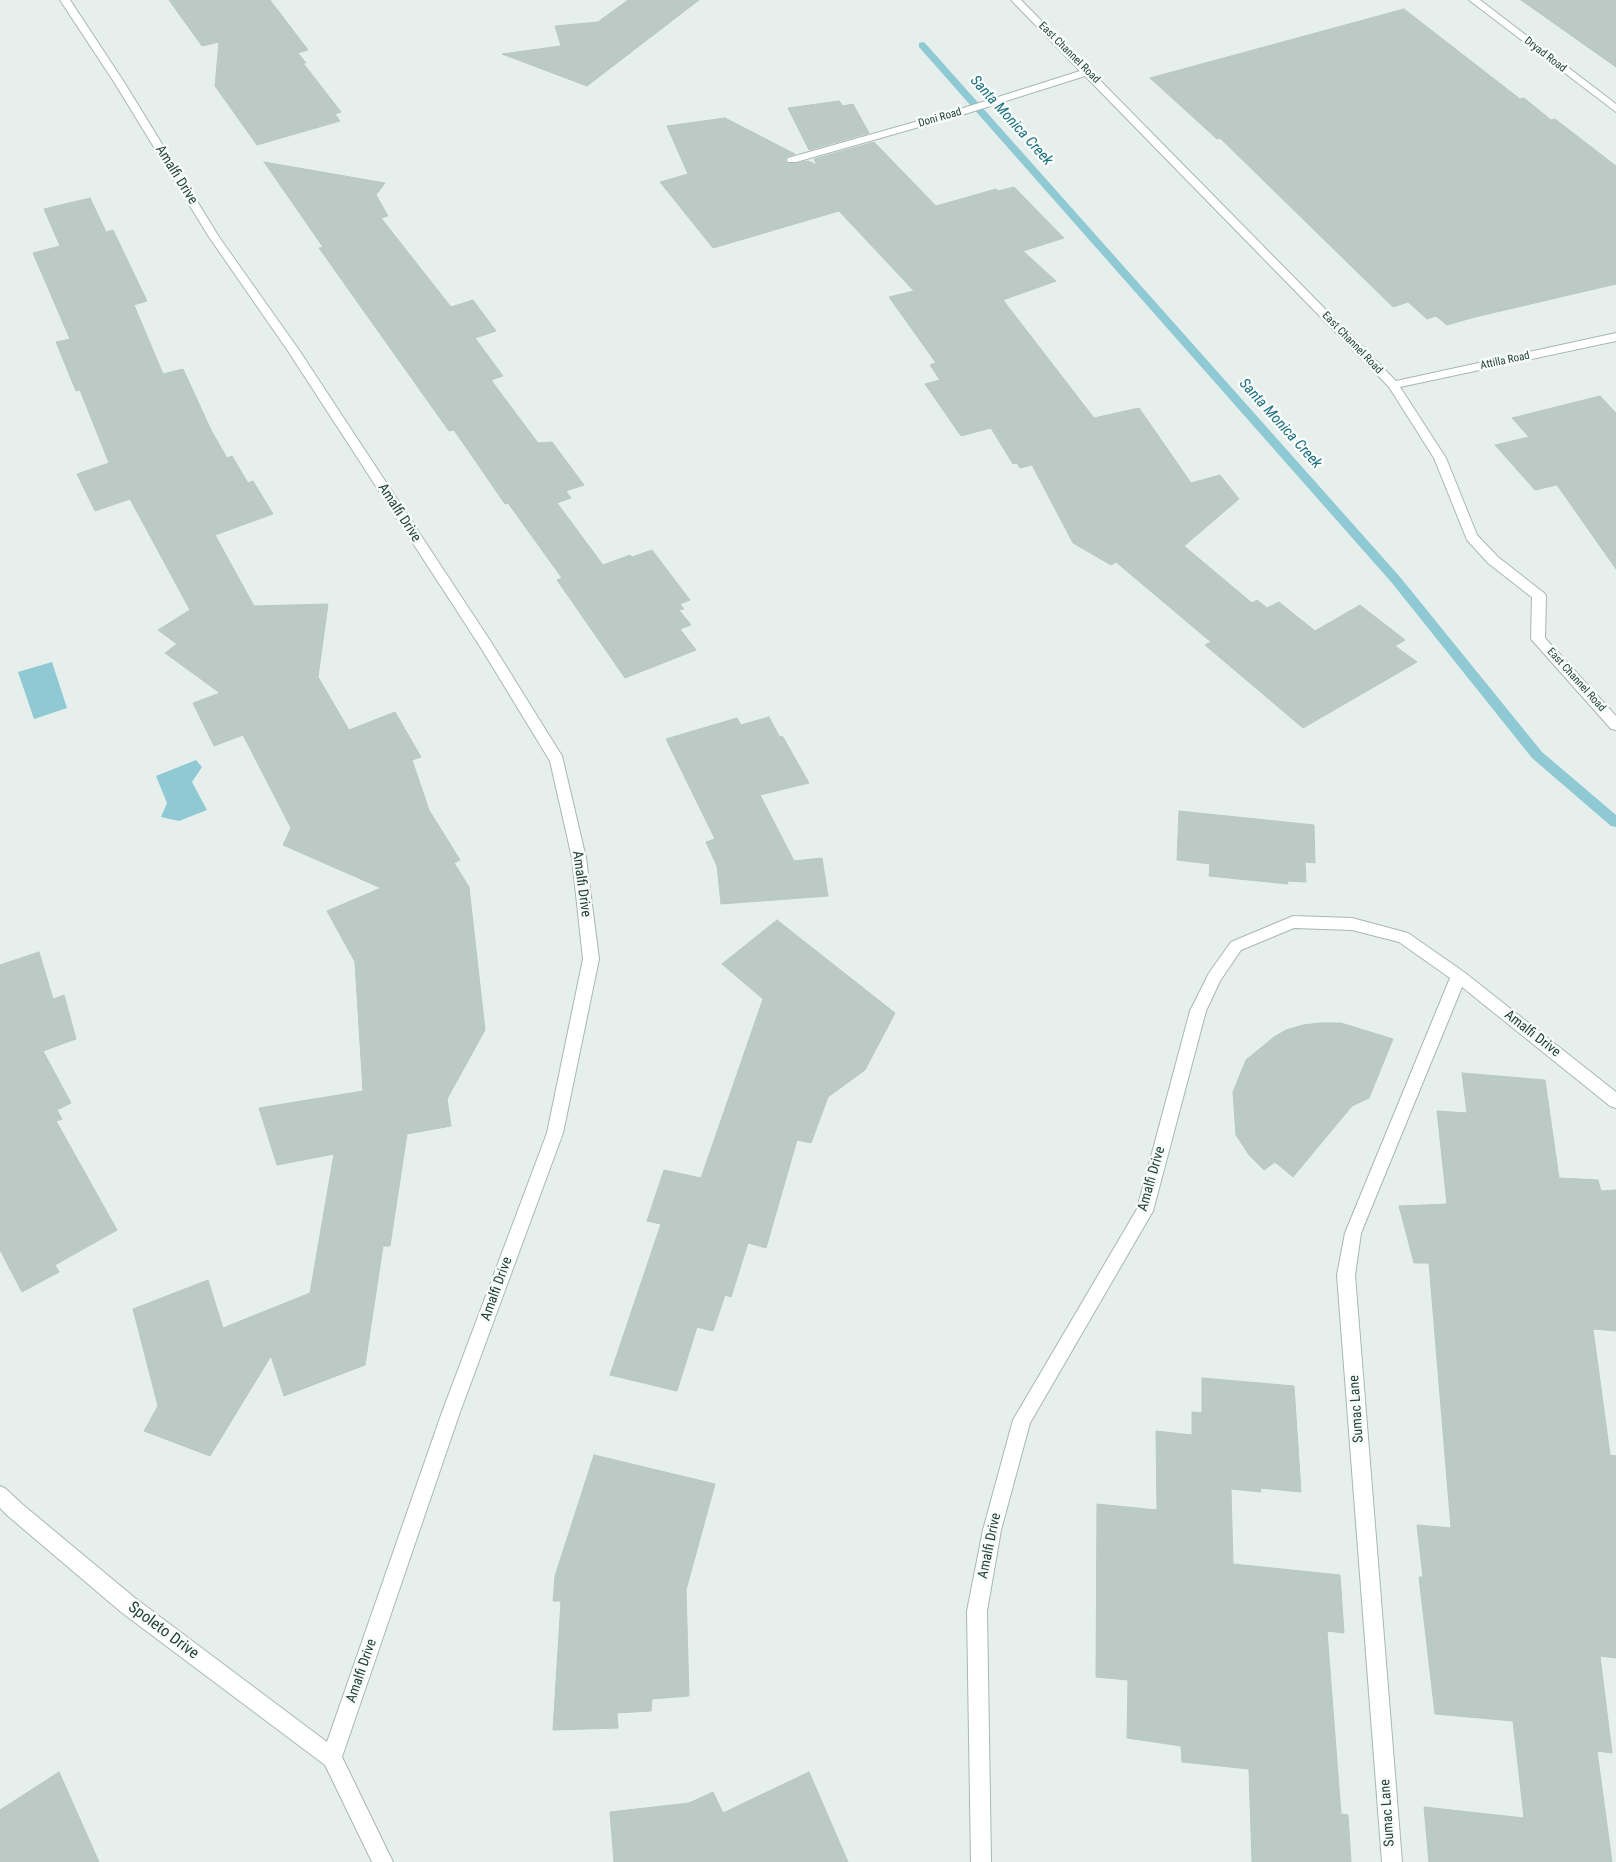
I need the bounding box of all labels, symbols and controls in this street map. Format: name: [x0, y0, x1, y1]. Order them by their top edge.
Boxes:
street label: East Channel Road: [1036, 20, 1102, 86]
street label: Dryad Road: [1521, 35, 1569, 75]
water label: Santa Monica Creek: [966, 72, 1056, 170]
street label: Doni Road: [917, 106, 963, 130]
street label: Amalfi Drive: [151, 142, 201, 208]
street label: East Channel Road: [1319, 309, 1385, 377]
street label: Attilla Road: [1479, 349, 1531, 373]
water label: Santa Monica Creek: [1235, 375, 1325, 473]
street label: Amalfi Drive: [374, 481, 424, 545]
street label: East Channel Road: [1544, 645, 1608, 715]
street label: Amalfi Drive: [568, 850, 594, 918]
street label: Amalfi Drive: [1501, 1007, 1563, 1061]
street label: Amalfi Drive: [1135, 1145, 1169, 1213]
street label: Amalfi Drive: [478, 1255, 516, 1323]
street label: Sumac Lane: [1346, 1375, 1368, 1443]
street label: Amalfi Drive: [975, 1512, 1005, 1580]
street label: Spoleto Drive: [124, 1598, 202, 1664]
street label: Amalfi Drive: [343, 1637, 381, 1705]
street label: Sumac Lane: [1377, 1779, 1399, 1847]

